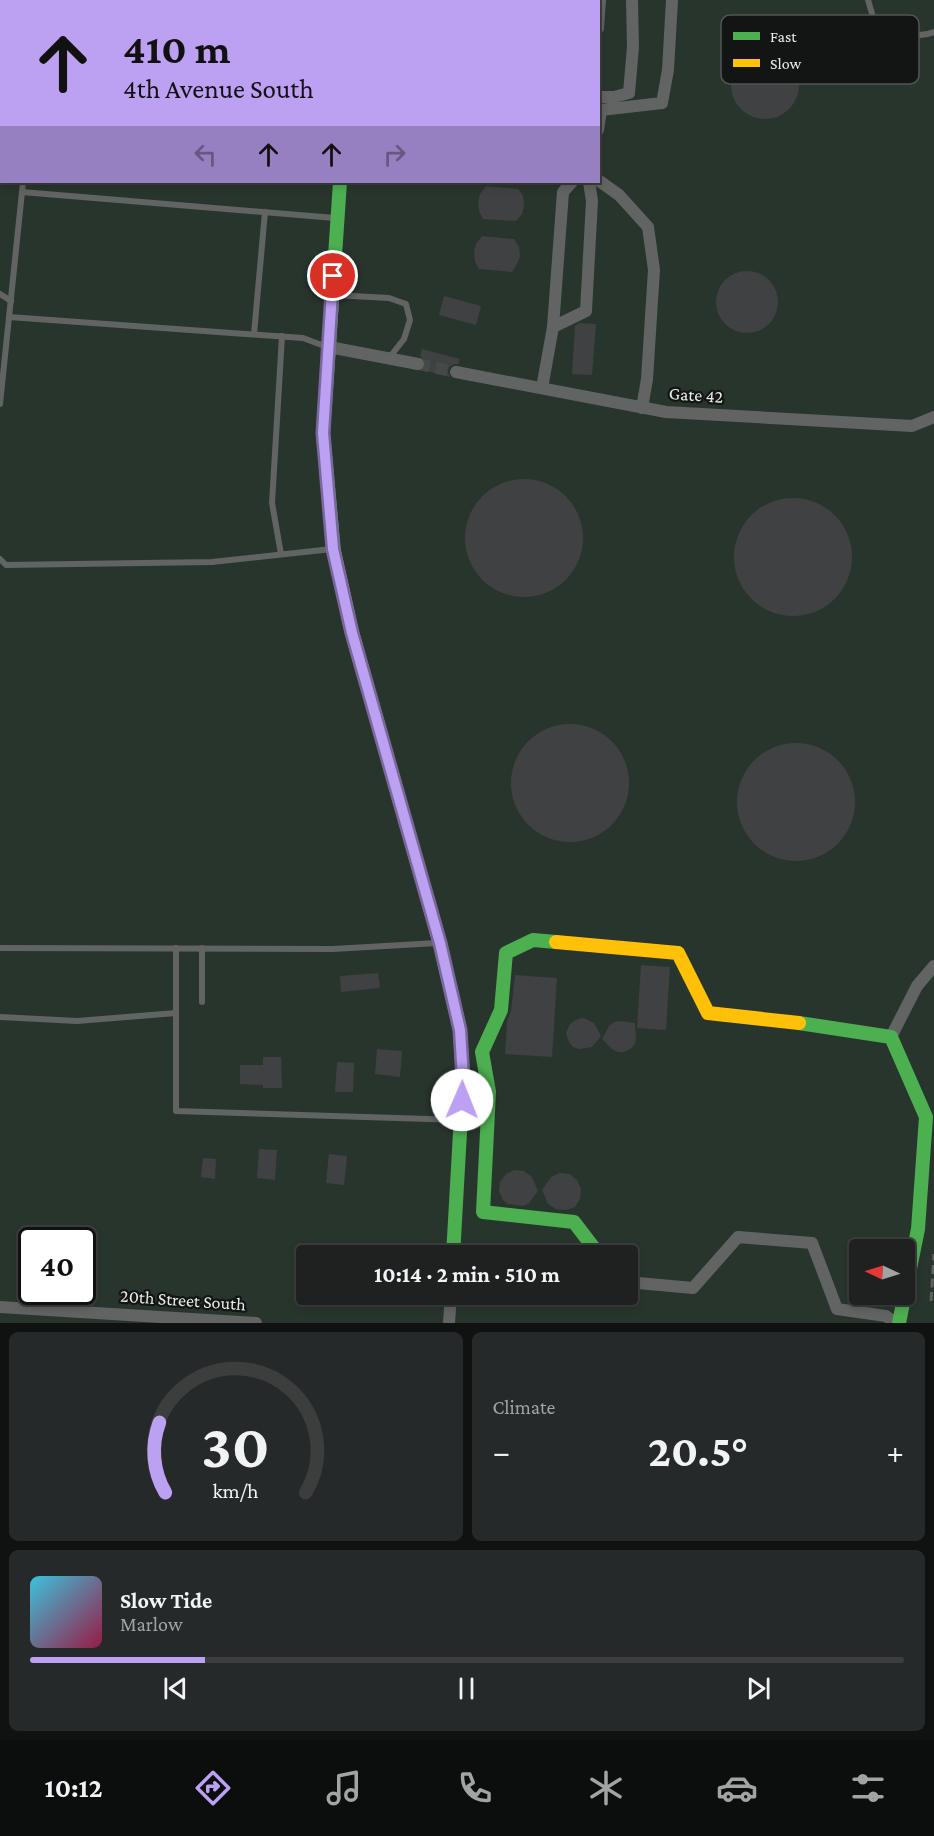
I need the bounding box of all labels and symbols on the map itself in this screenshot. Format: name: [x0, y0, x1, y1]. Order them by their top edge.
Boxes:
legend: [721, 15, 919, 84]
text: Fast: [770, 28, 797, 45]
text: Slow: [770, 55, 802, 72]
pin: [307, 250, 358, 301]
street label: Gate 42: [668, 383, 724, 407]
position arrow: [430, 1068, 494, 1132]
speed limit sign: 40: [18, 1227, 96, 1305]
north arrow: [849, 1239, 915, 1305]
street label: 20th Street South: [120, 1286, 247, 1314]

